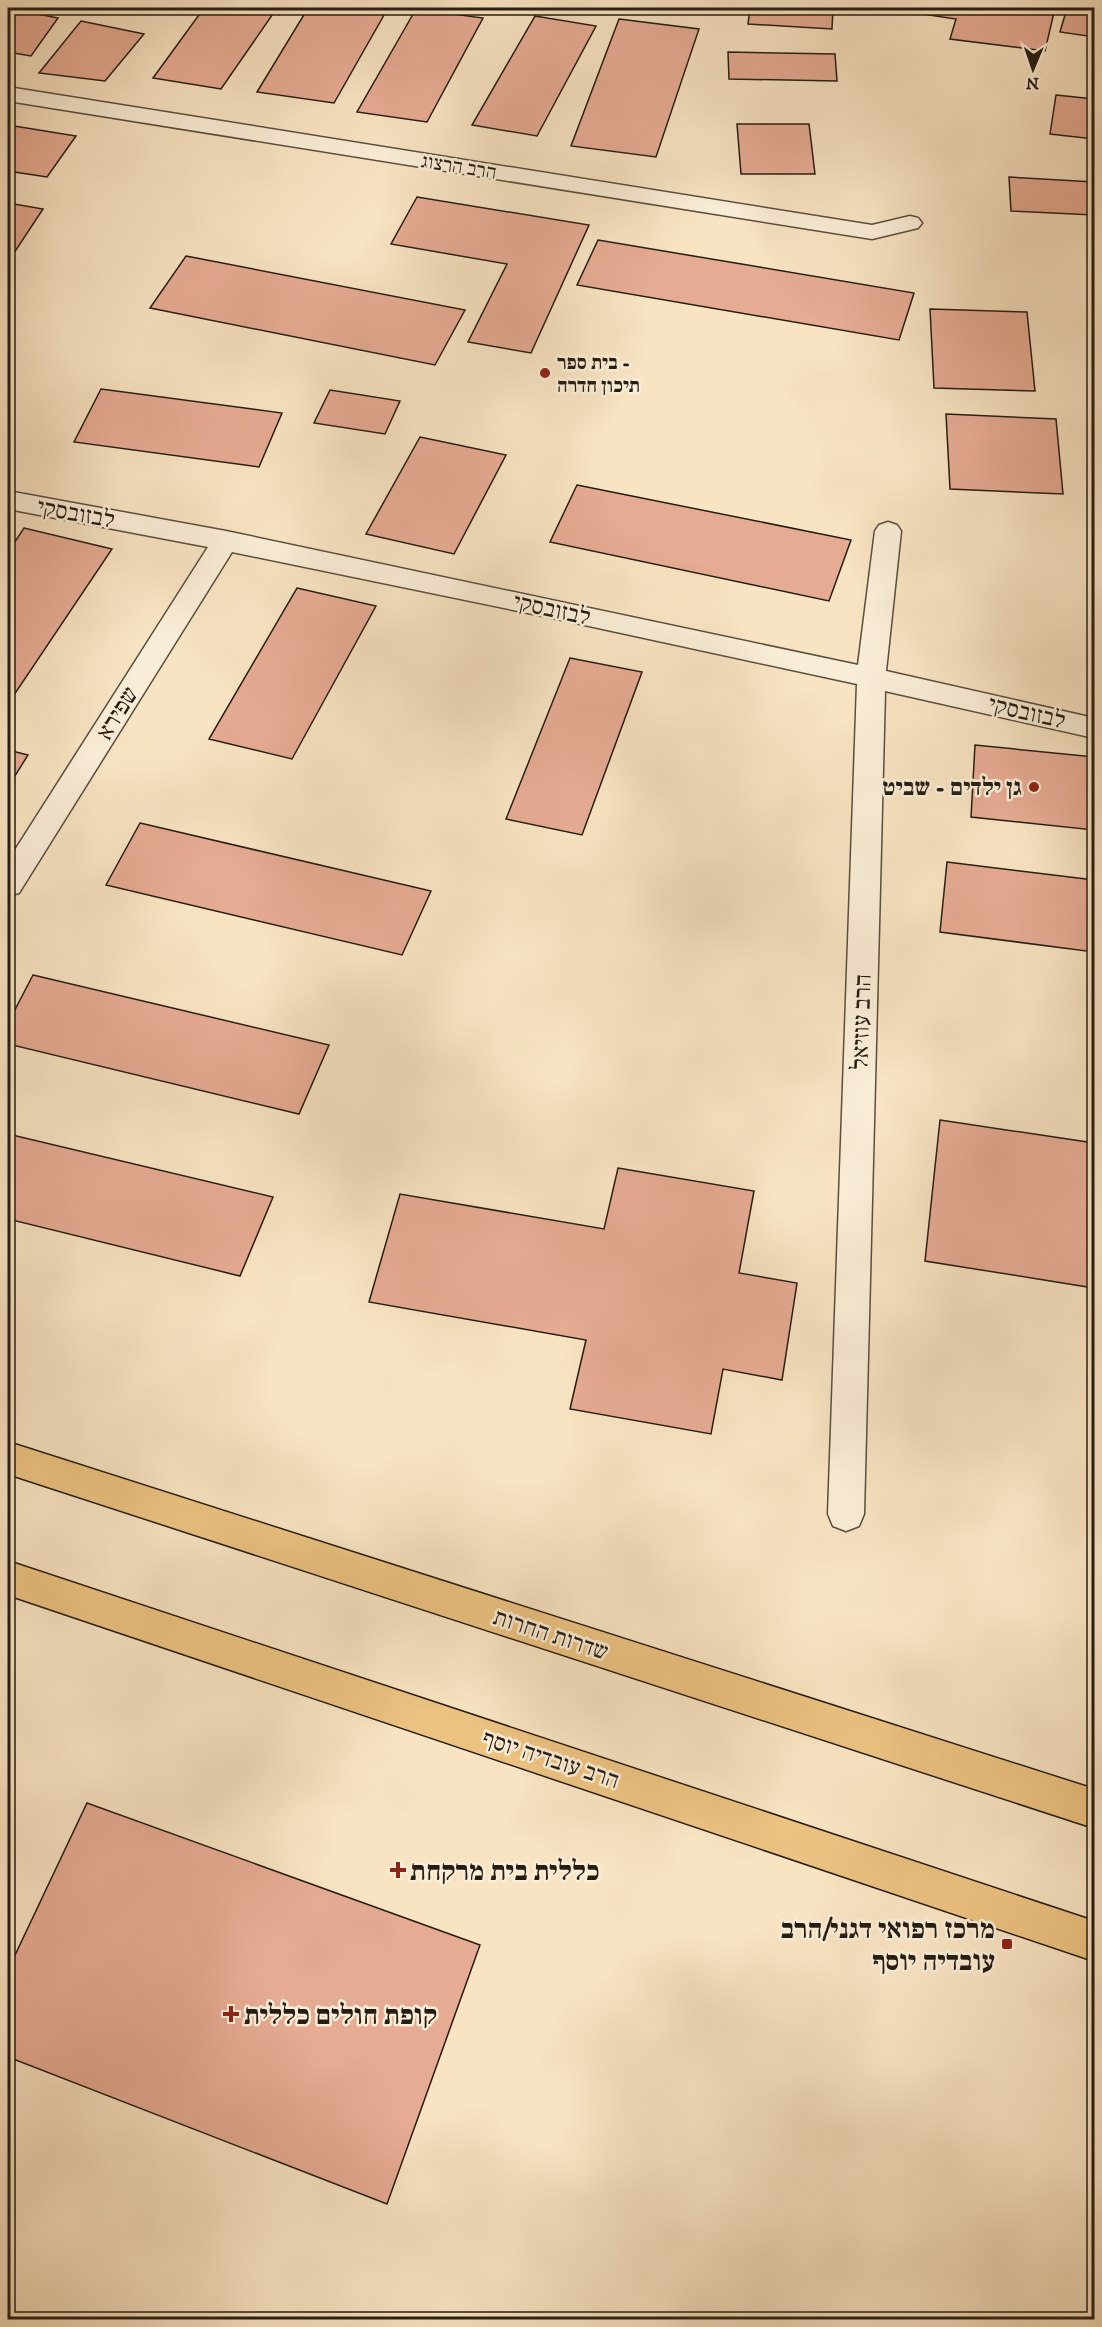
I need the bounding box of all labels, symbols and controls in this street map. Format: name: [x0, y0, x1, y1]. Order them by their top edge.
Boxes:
north arrow: [1003, 39, 1063, 99]
text: N: [1026, 73, 1039, 93]
street label: הרב הרצוג: [419, 149, 498, 186]
place label: בית ספר - תיכון חדרה: [557, 351, 640, 399]
marker: בית ספר - תיכון חדרה: [538, 366, 552, 380]
street label: לבזובסקי: [35, 492, 117, 536]
street label: לבזובסקי: [510, 587, 593, 633]
street label: שפירא: [90, 681, 146, 746]
street label: לבזובסקי: [985, 690, 1068, 736]
place label: גן ילדים - שביט: [882, 773, 1022, 803]
marker: גן ילדים - שביט: [1027, 780, 1041, 794]
street label: הרב עוזיאל: [845, 974, 879, 1070]
street label: שדרות החרות: [489, 1602, 612, 1668]
street label: הרב עובדיה יוסף: [478, 1724, 623, 1796]
place label: כללית בית מרקחת: [410, 1854, 600, 1889]
marker: כללית בית מרקחת: [391, 1863, 405, 1877]
place label: מרכז רפואי דגני/הרב עובדיה יוסף: [780, 1912, 995, 1979]
marker: מרכז רפואי דגני/הרב עובדיה יוסף: [1000, 1937, 1014, 1951]
place label: קופת חולים כללית: [244, 1998, 437, 2033]
marker: קופת חולים כללית: [222, 2005, 240, 2023]

